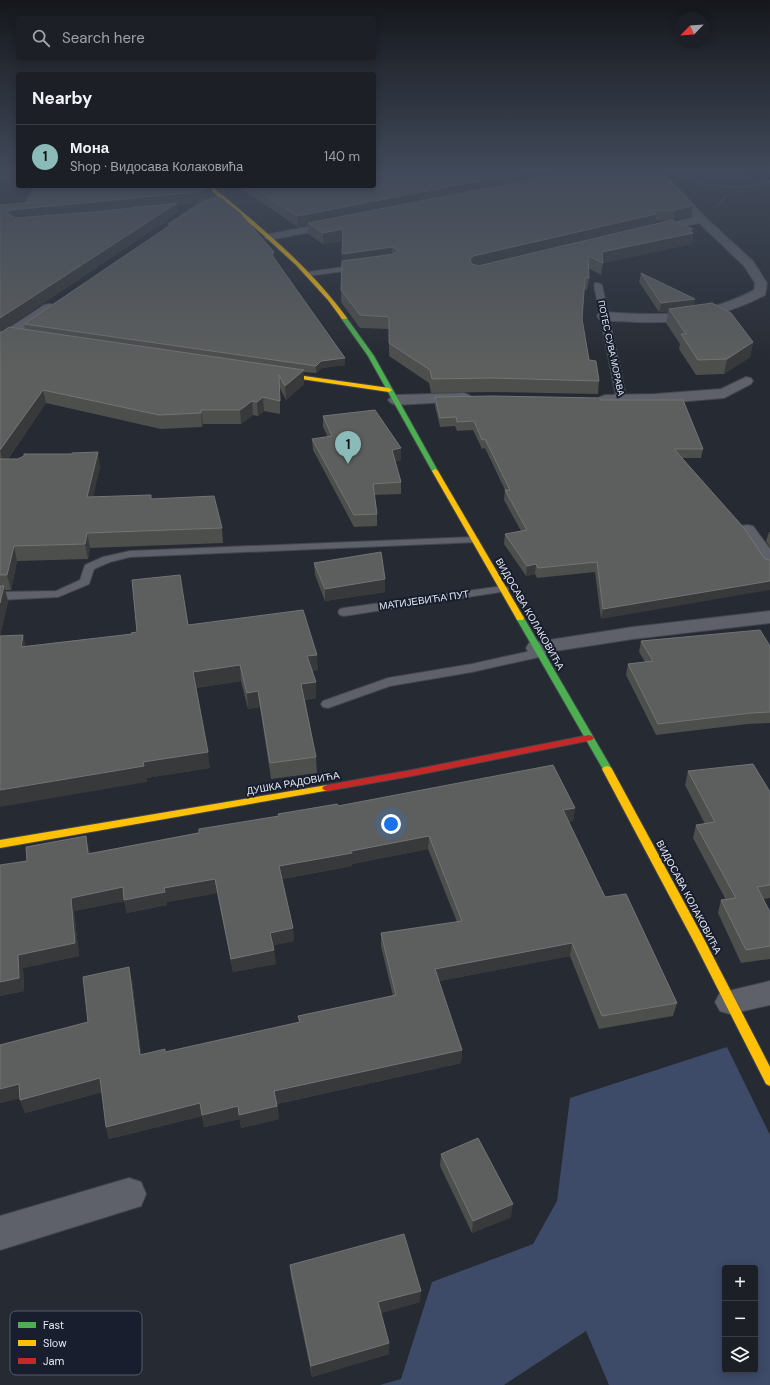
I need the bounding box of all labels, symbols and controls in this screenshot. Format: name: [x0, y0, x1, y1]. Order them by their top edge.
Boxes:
north arrow: [674, 12, 710, 48]
search box: [16, 16, 376, 60]
icon: search: [30, 27, 52, 49]
text: Search here: [62, 28, 145, 48]
text: Nearby: [32, 87, 92, 109]
text: Мона: [70, 138, 109, 158]
text: 1: [43, 148, 47, 165]
text: 140 m: [324, 148, 360, 165]
text: Shop · Видосава Колаковића: [70, 158, 243, 175]
street label: ПОТЕС СУВА МОРАВА: [595, 299, 627, 397]
pin: 1: [335, 431, 361, 464]
street label: ВИДОСАВА КОЛАКОВИЋА: [493, 556, 568, 672]
street label: МАТИЈЕВИЋА ПУТ: [378, 587, 470, 613]
street label: ДУШКА РАДОВИЋА: [245, 768, 341, 798]
your location: [381, 814, 401, 834]
street label: ВИДОСАВА КОЛАКОВИЋА: [653, 838, 725, 956]
map controls: [722, 1265, 758, 1373]
button: +: [722, 1265, 758, 1301]
button: −: [722, 1301, 758, 1337]
legend: [10, 1311, 142, 1375]
text: Fast: [43, 1318, 64, 1332]
text: Slow: [43, 1336, 67, 1350]
button: layers: [722, 1337, 758, 1373]
text: Jam: [43, 1354, 64, 1368]

